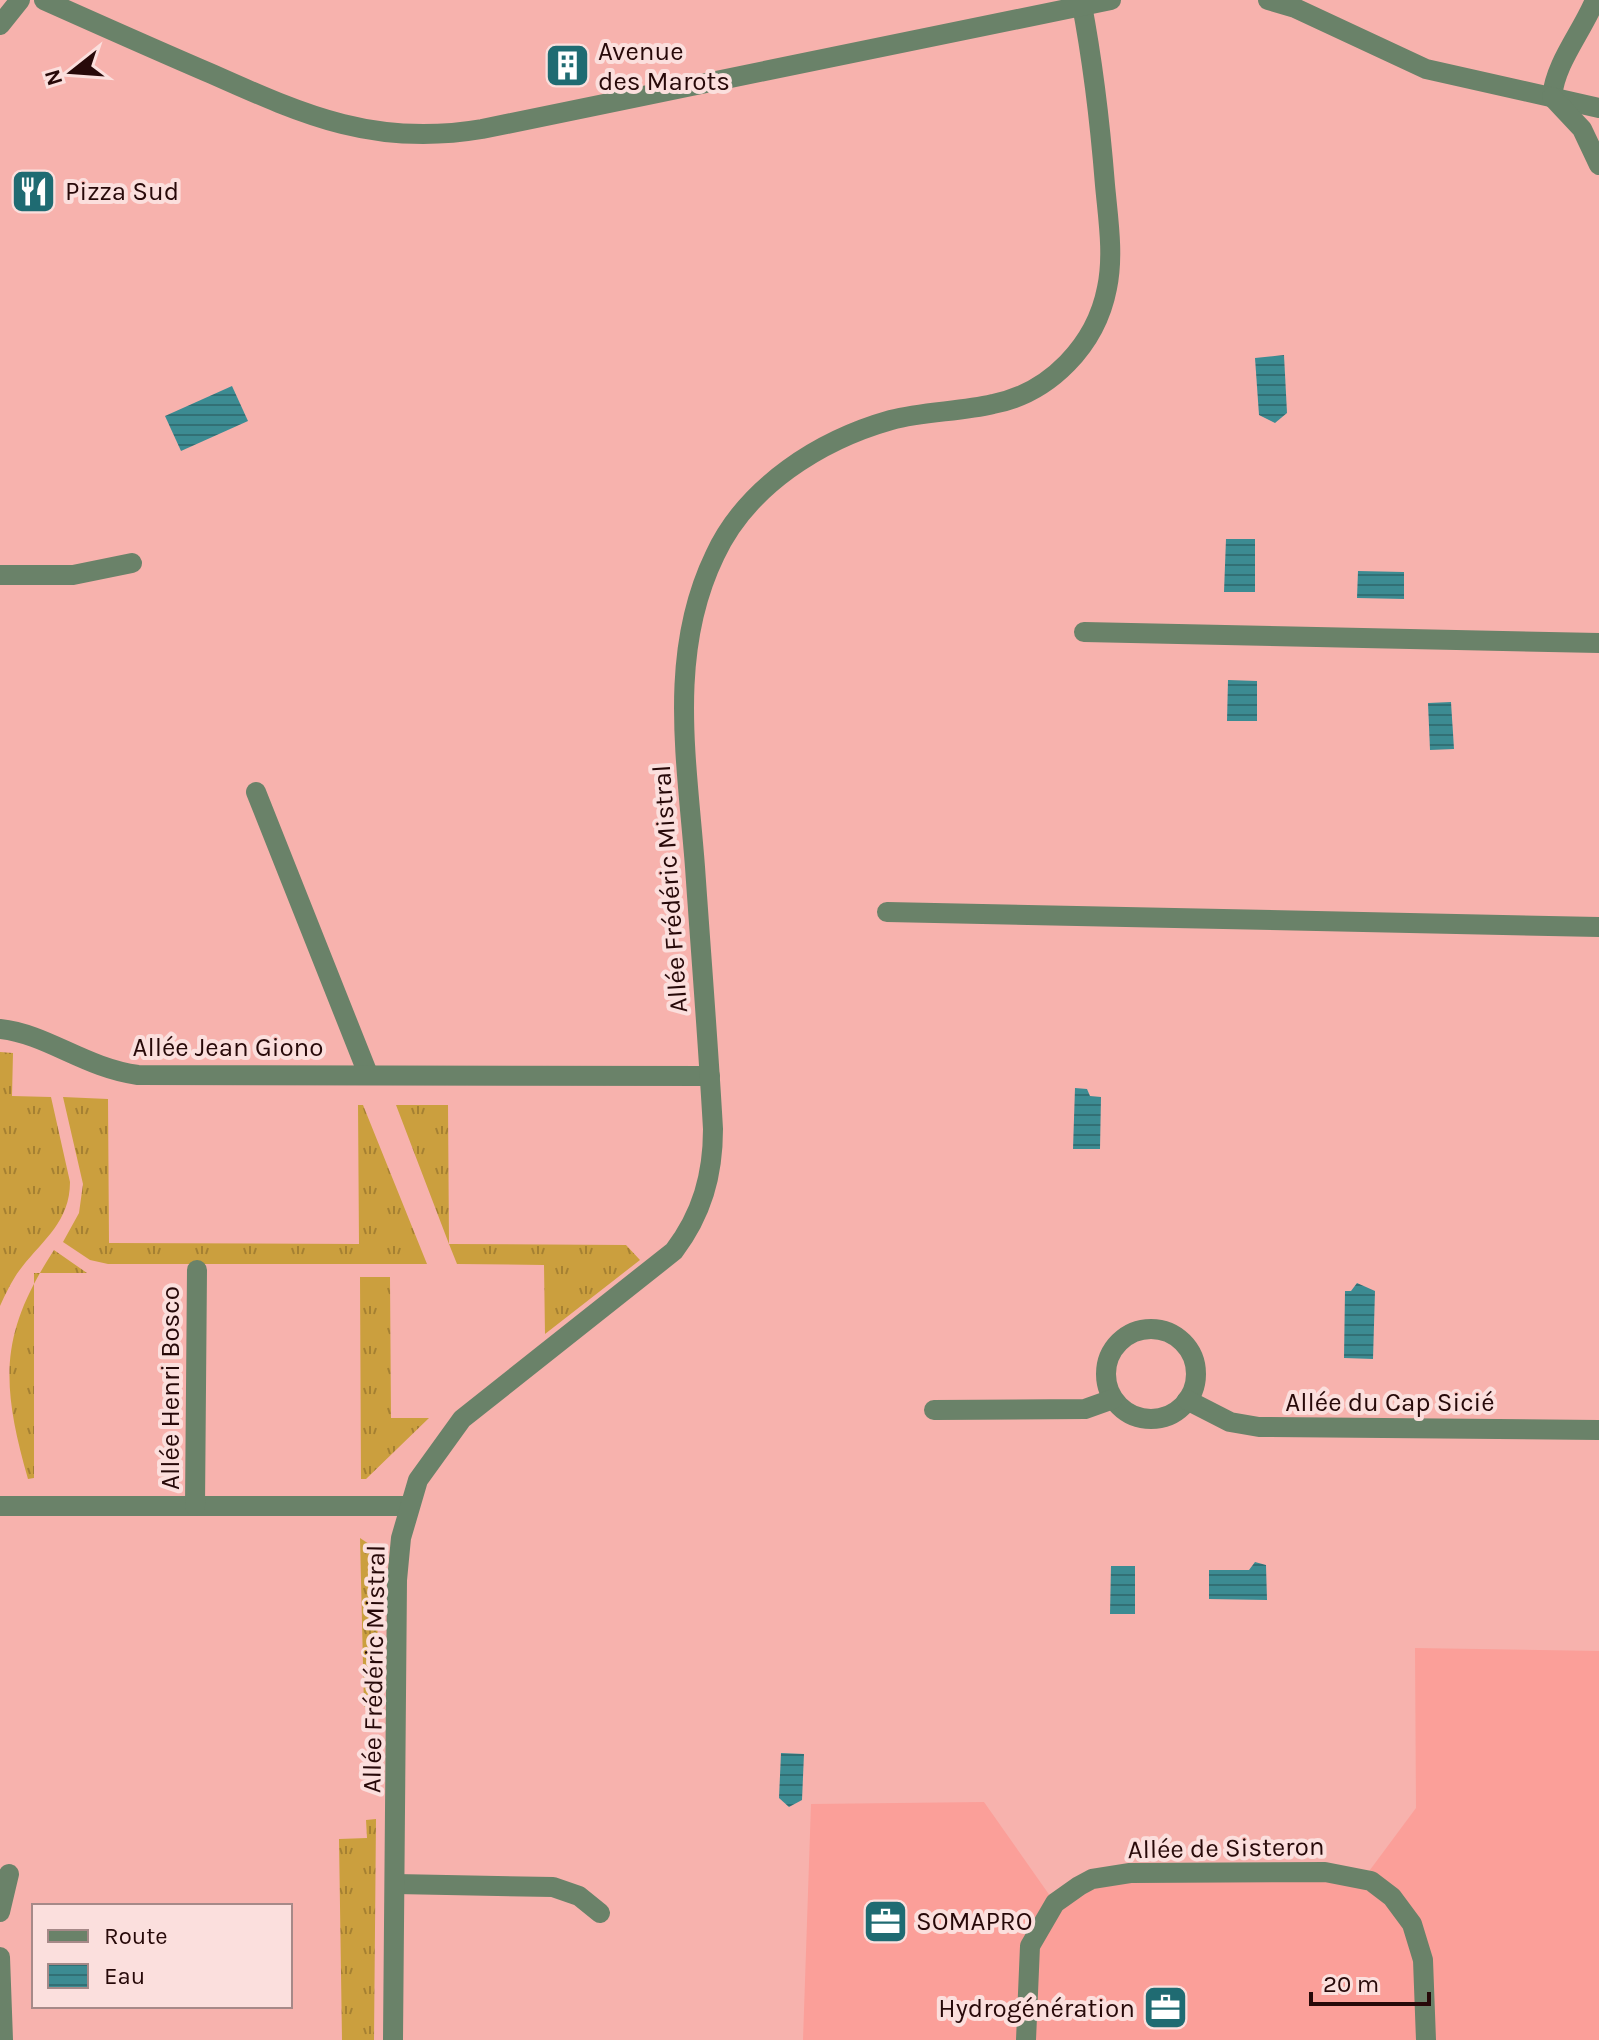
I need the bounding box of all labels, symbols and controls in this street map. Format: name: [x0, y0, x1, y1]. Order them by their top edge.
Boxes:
north arrow: [32, 32, 112, 112]
place label: Avenue des Marots: [598, 36, 730, 97]
building icon: Avenue des Marots: [543, 42, 591, 90]
text: N: [39, 66, 69, 89]
restaurant icon: Pizza Sud: [10, 167, 58, 215]
place label: Pizza Sud: [65, 176, 179, 207]
street label: Allée Frédéric Mistral: [646, 764, 694, 1014]
street label: Allée Jean Giono: [133, 1032, 324, 1063]
street label: Allée Henri Bosco: [155, 1286, 186, 1490]
street label: Allée du Cap Sicié: [1285, 1387, 1495, 1418]
street label: Allée Frédéric Mistral: [356, 1545, 392, 1793]
street label: Allée de Sisteron: [1127, 1831, 1325, 1865]
office icon: SOMAPRO: [861, 1897, 909, 1945]
legend: [32, 1904, 292, 2008]
place label: SOMAPRO: [916, 1906, 1033, 1937]
text: Route: [104, 1922, 168, 1950]
scale bar: [1311, 1956, 1429, 2006]
text: Eau: [104, 1962, 145, 1990]
text: 20 m: [1323, 1970, 1379, 1998]
office icon: Hydrogénération: [1142, 1984, 1190, 2032]
place label: Hydrogénération: [938, 1993, 1135, 2024]

